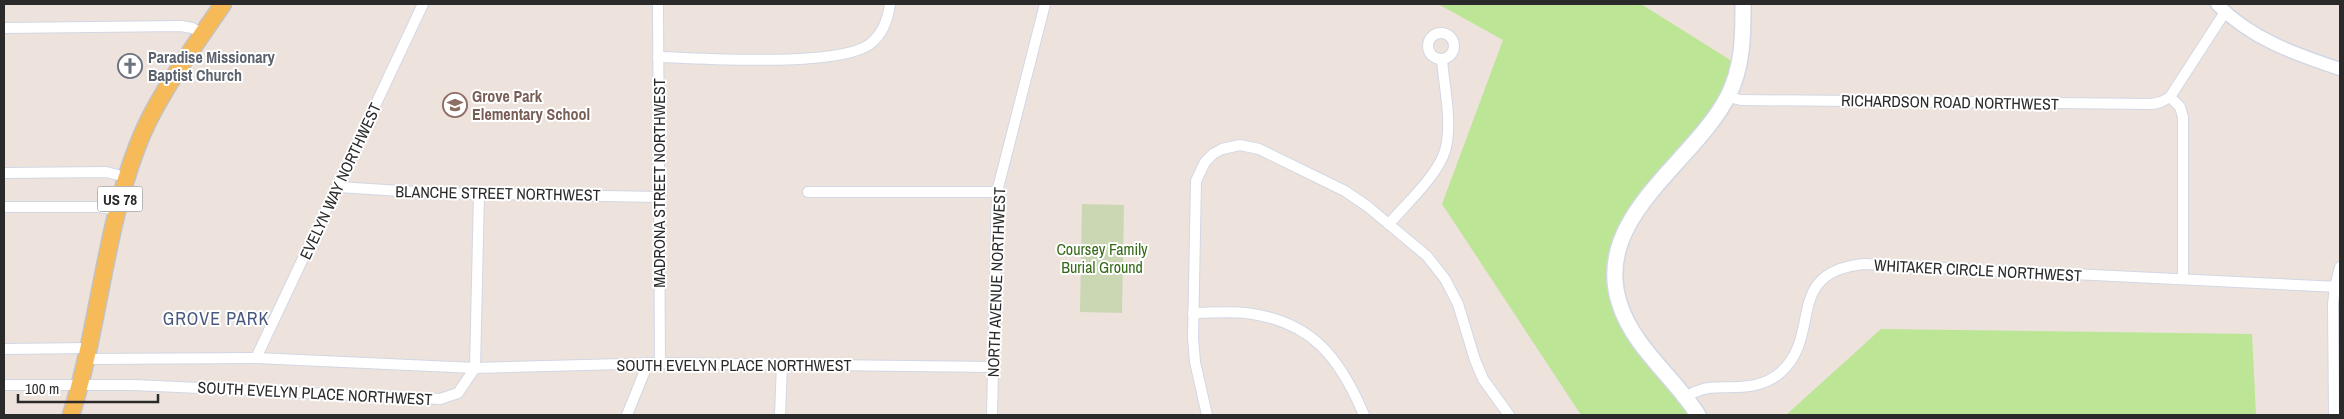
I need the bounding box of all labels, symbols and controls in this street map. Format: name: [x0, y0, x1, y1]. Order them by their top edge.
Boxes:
place label: Paradise Missionary Baptist Church: [148, 46, 276, 86]
church icon: Paradise Missionary Baptist Church: [117, 53, 143, 79]
street label: MADRONA STREET NORTHWEST: [648, 78, 670, 288]
place label: Grove Park Elementary School: [472, 85, 590, 125]
street label: RICHARDSON ROAD NORTHWEST: [1841, 89, 2059, 115]
school or university icon: Grove Park Elementary School: [442, 92, 468, 118]
street label: EVELYN WAY NORTHWEST: [294, 99, 386, 263]
street label: BLANCHE STREET NORTHWEST: [395, 180, 601, 206]
road number: US 78: [98, 186, 142, 212]
street label: NORTH AVENUE NORTHWEST: [982, 187, 1010, 377]
park label: Coursey Family Burial Ground: [1056, 238, 1148, 278]
street label: WHITAKER CIRCLE NORTHWEST: [1874, 254, 2082, 286]
district label: GROVE PARK: [163, 306, 269, 331]
street label: SOUTH EVELYN PLACE NORTHWEST: [616, 354, 852, 376]
scale bar: [18, 372, 158, 404]
street label: SOUTH EVELYN PLACE NORTHWEST: [197, 376, 433, 410]
text: 100 m: [25, 378, 59, 399]

